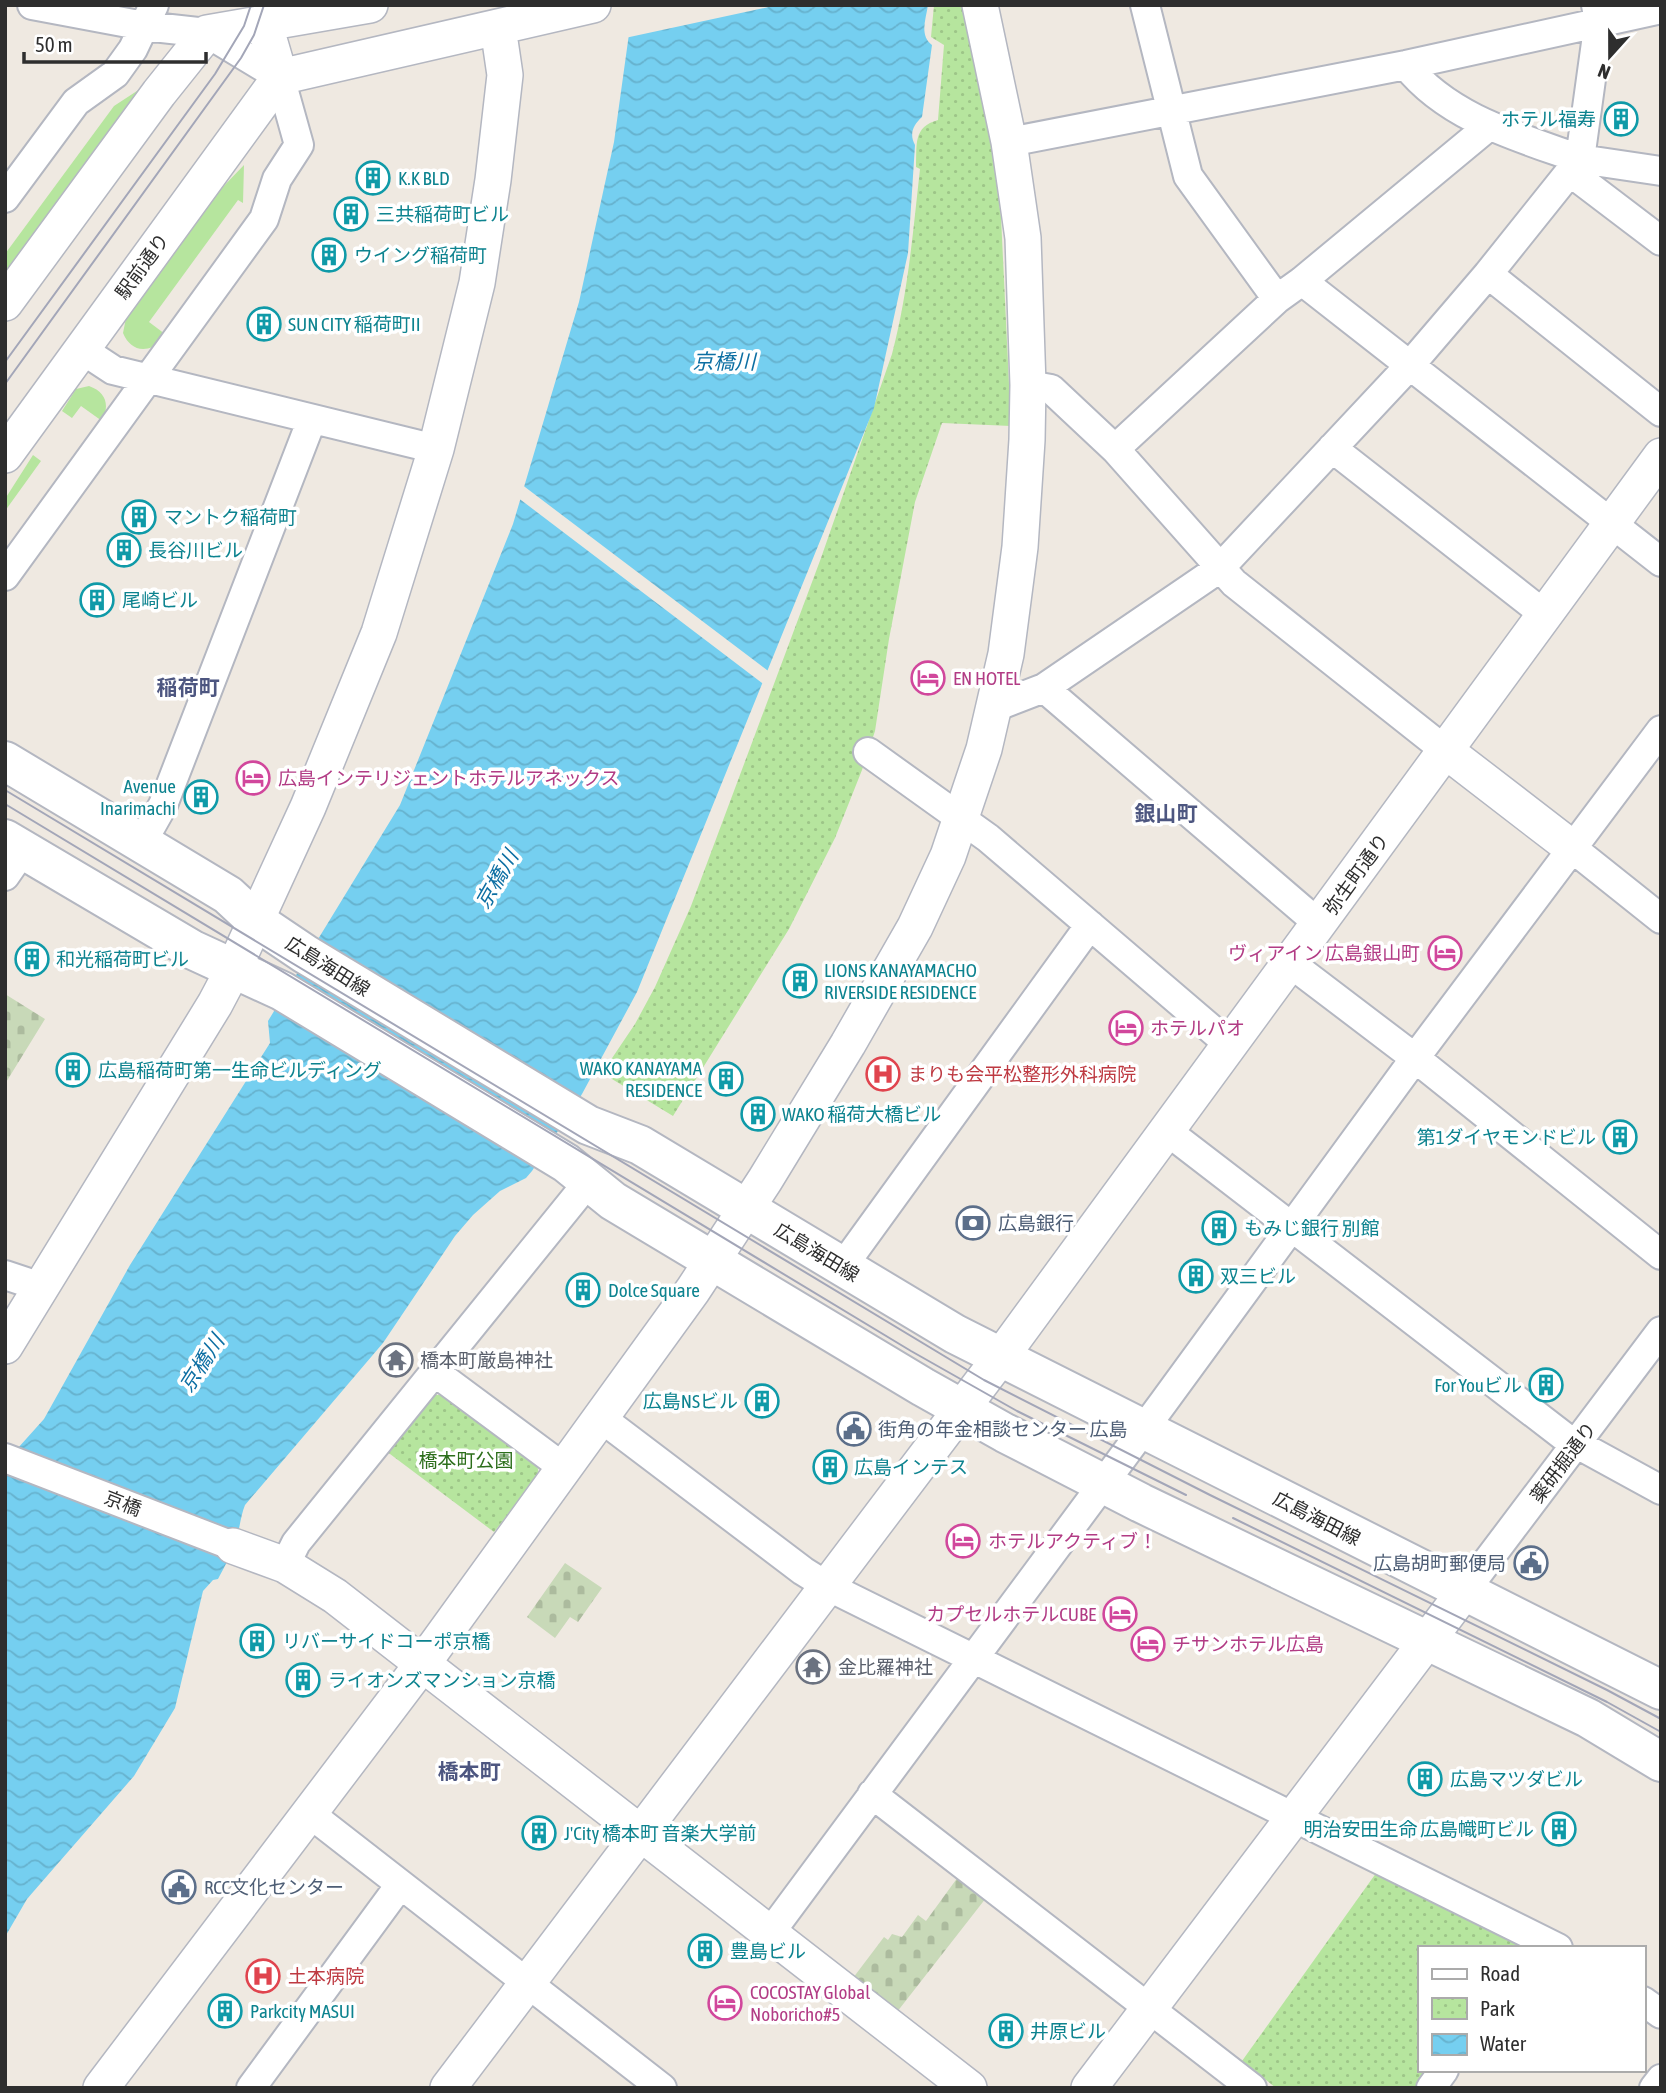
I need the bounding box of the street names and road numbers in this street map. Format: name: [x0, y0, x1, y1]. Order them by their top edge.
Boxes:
street label: 駅前通り: [111, 229, 173, 303]
street label: 弥生町通り: [1319, 829, 1393, 919]
street label: 広島海田線: [282, 931, 374, 1001]
street label: 広島海田線: [771, 1218, 863, 1286]
street label: 薬研掘通り: [1526, 1417, 1600, 1507]
street label: 京橋: [101, 1486, 145, 1520]
street label: 広島海田線: [1270, 1487, 1364, 1549]

